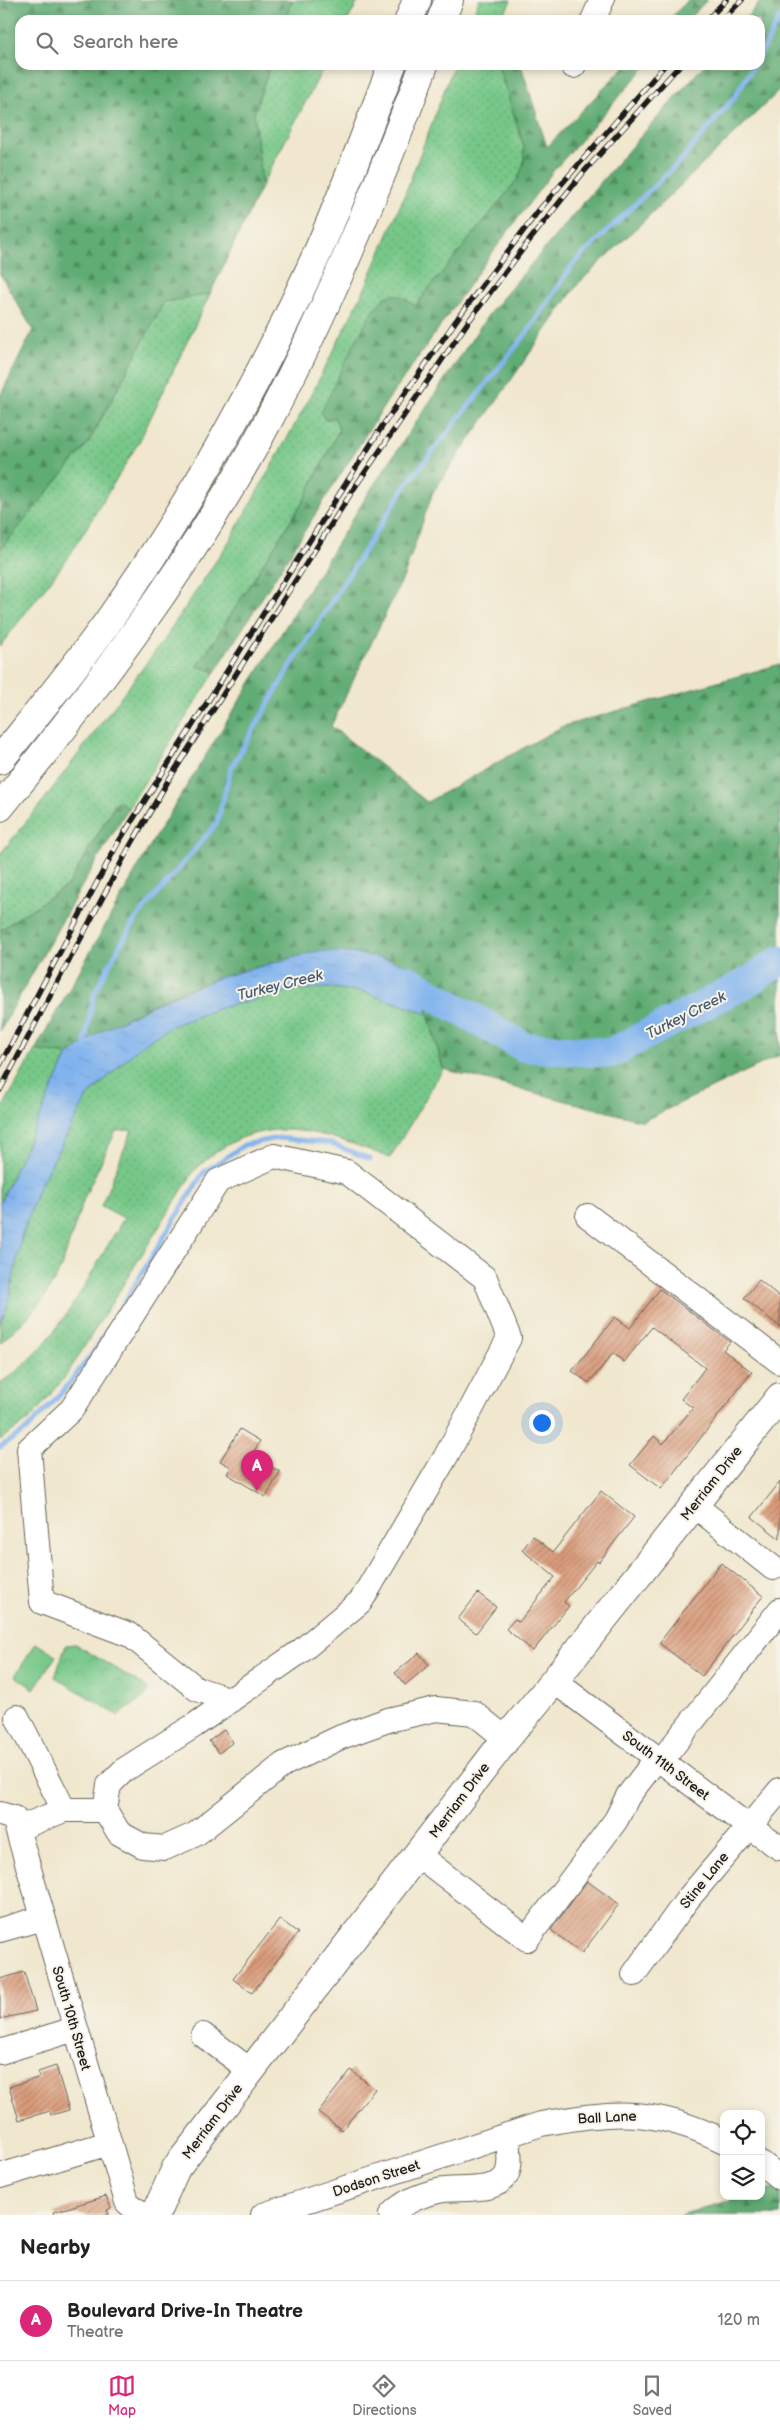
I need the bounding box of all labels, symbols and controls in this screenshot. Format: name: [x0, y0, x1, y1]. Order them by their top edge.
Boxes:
search box: [15, 15, 765, 70]
icon: search: [33, 29, 61, 57]
text: Search here: [73, 31, 178, 54]
water label: Turkey Creek: [235, 966, 325, 1005]
water label: Turkey Creek: [643, 987, 730, 1044]
your location: [529, 1410, 555, 1436]
street label: Merriam Drive: [677, 1443, 746, 1524]
pin: A: [241, 1450, 273, 1491]
street label: South 11th Street: [619, 1727, 713, 1804]
street label: Merriam Drive: [426, 1759, 493, 1841]
street label: Stine Lane: [676, 1849, 732, 1912]
street label: South 10th Street: [49, 1964, 95, 2073]
street label: Merriam Drive: [179, 2080, 246, 2162]
street label: Ball Lane: [577, 2107, 637, 2128]
map controls: [720, 2110, 765, 2200]
button: locate: [720, 2110, 765, 2155]
button: layers: [720, 2155, 765, 2200]
street label: Dodson Street: [330, 2156, 423, 2201]
text: Nearby: [20, 2235, 90, 2260]
text: Boulevard Drive-In Theatre: [67, 2300, 303, 2323]
text: A: [31, 2311, 41, 2330]
text: 120 m: [717, 2311, 760, 2330]
text: Theatre: [67, 2323, 123, 2342]
tab: Map: [108, 2372, 136, 2419]
tab: Directions: [352, 2372, 417, 2419]
tab: Saved: [633, 2372, 672, 2419]

